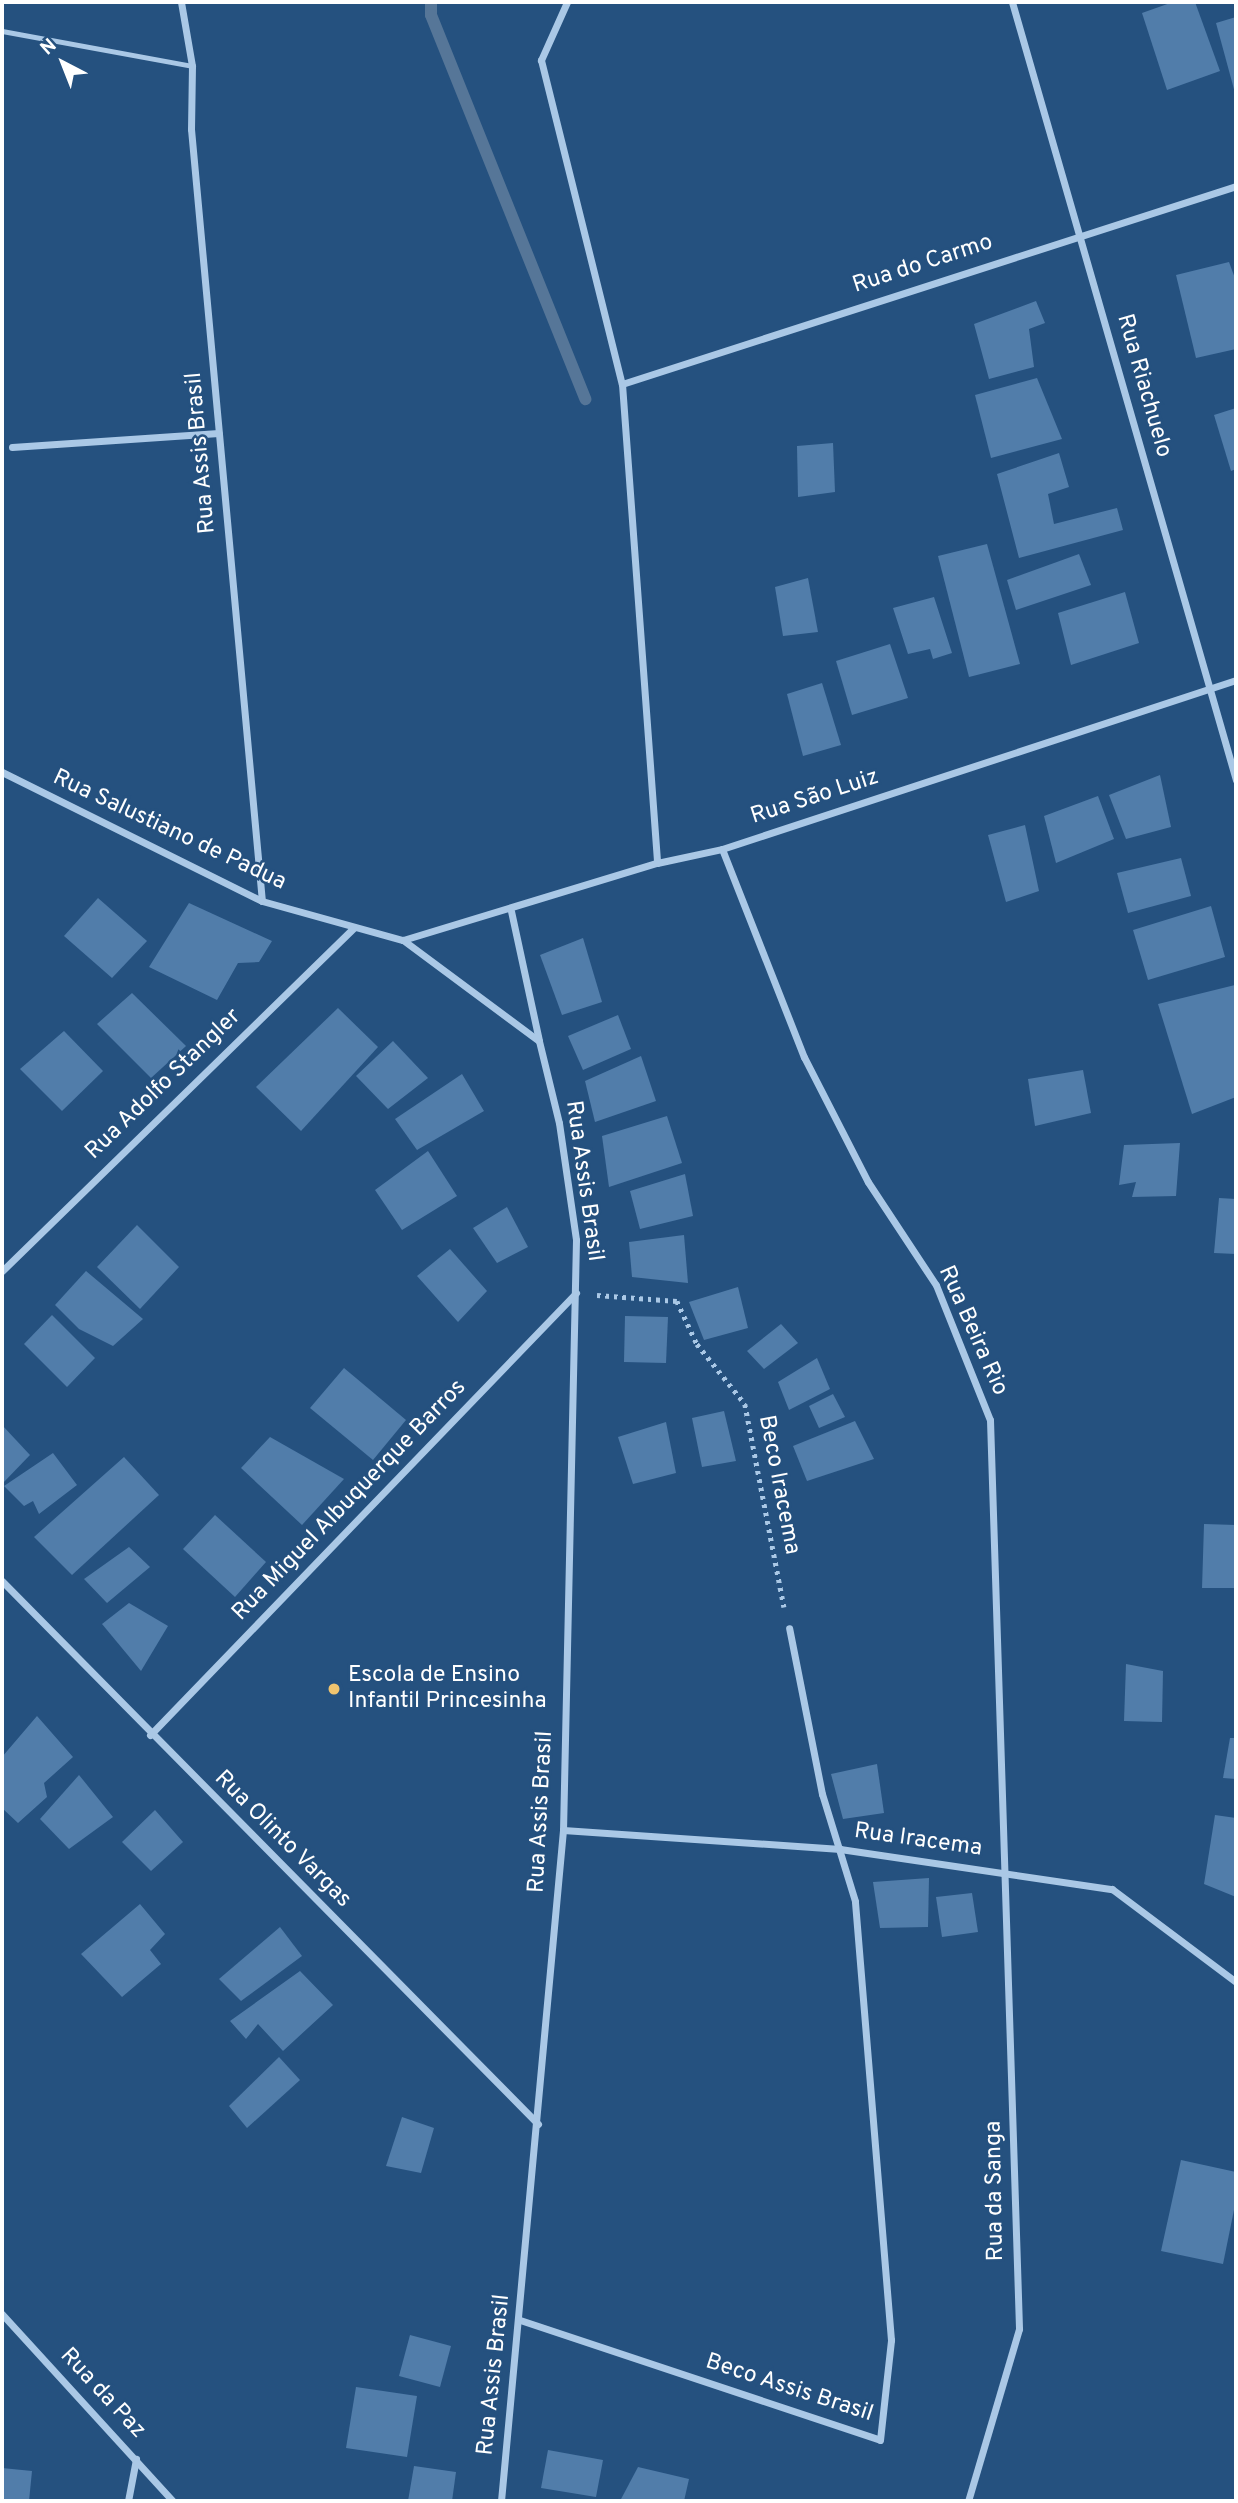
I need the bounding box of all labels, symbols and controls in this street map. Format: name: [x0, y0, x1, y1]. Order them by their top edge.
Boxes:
north arrow: [28, 28, 98, 98]
text: N: [36, 34, 62, 61]
street label: Rua do Carmo: [850, 229, 996, 301]
street label: Rua Riachuelo: [1109, 311, 1177, 461]
street label: Rua Assis Brasil: [181, 371, 223, 535]
street label: Rua São Luiz: [748, 764, 882, 832]
street label: Rua Salustiano de Padua: [48, 765, 290, 897]
street label: Rua Adolfo Stangler: [80, 1003, 248, 1167]
street label: Rua Assis Brasil: [558, 1098, 608, 1264]
street label: Rua Beira Rio: [931, 1262, 1013, 1400]
street label: Rua Miguel Albuquerque Barros: [227, 1374, 473, 1628]
street label: Beco Iracema: [751, 1413, 805, 1557]
place label: Escola de Ensino Infantil Princesinha: [348, 1662, 547, 1716]
marker: Escola de Ensino Infantil Princesinha: [326, 1681, 342, 1697]
street label: Rua Assis Brasil: [524, 1730, 560, 1894]
street label: Rua Olinto Vargas: [207, 1765, 357, 1915]
street label: Rua Iracema: [852, 1818, 984, 1864]
street label: Rua da Sanga: [981, 2120, 1011, 2262]
street label: Rua Assis Brasil: [473, 2292, 517, 2458]
street label: Rua da Paz: [53, 2343, 151, 2445]
street label: Beco Assis Brasil: [701, 2349, 877, 2429]

